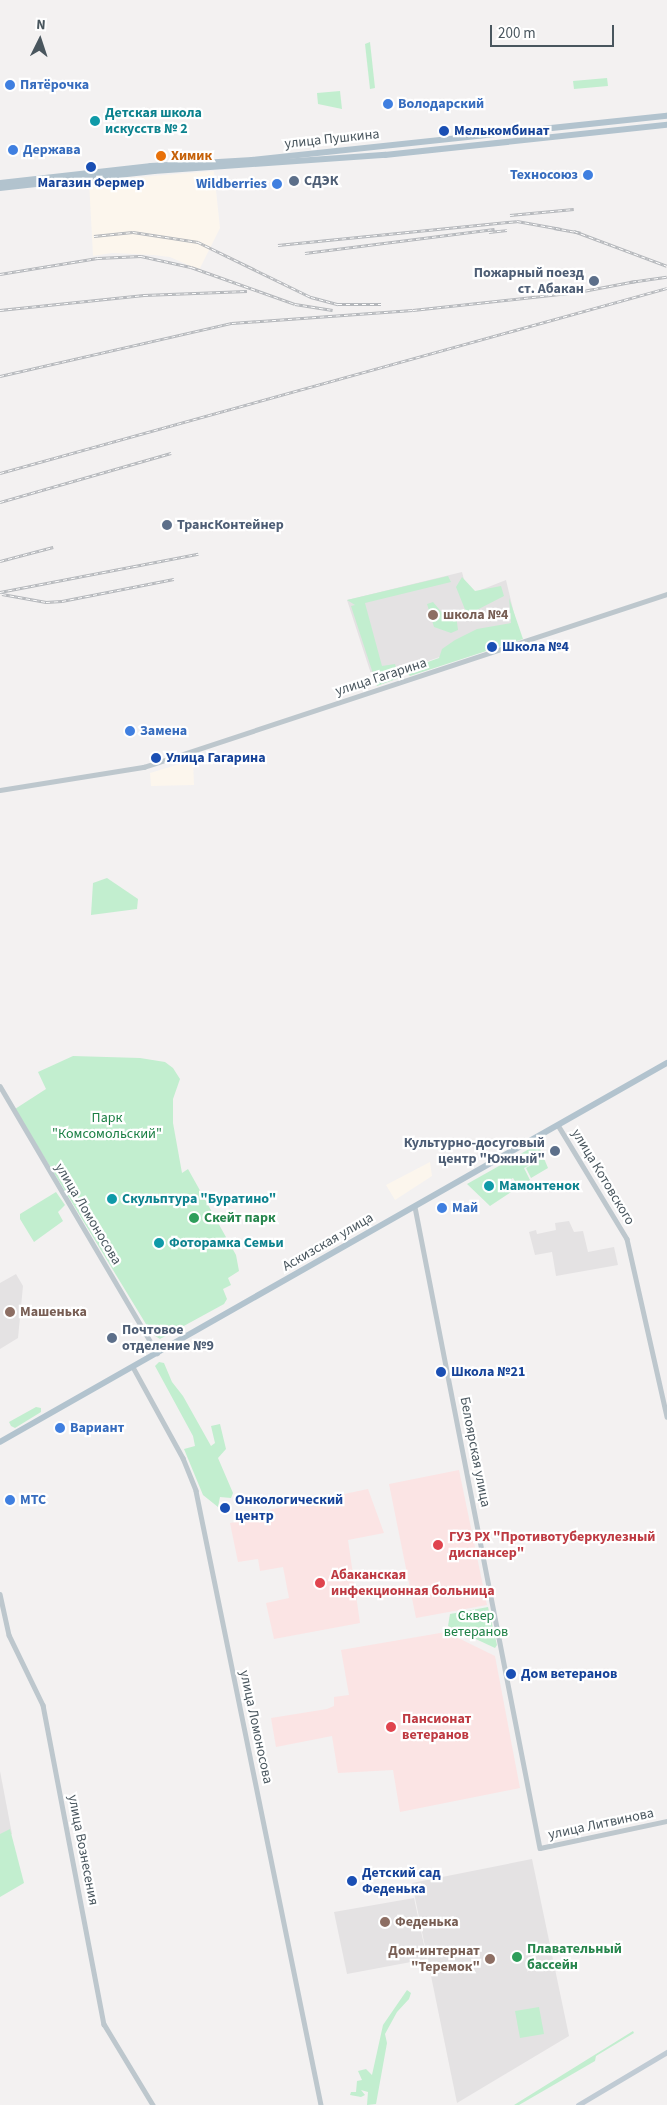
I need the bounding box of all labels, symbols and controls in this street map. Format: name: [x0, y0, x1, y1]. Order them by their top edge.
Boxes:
north arrow: [15, 15, 65, 65]
text: N: [36, 15, 46, 35]
scale bar: [492, 15, 616, 47]
text: 200 m: [498, 23, 536, 44]
place label: Пятёрочка: [20, 77, 89, 93]
marker: Пятёрочка: [4, 79, 16, 91]
place label: Володарский: [398, 96, 484, 112]
marker: Володарский: [382, 98, 394, 110]
place label: Детская школа искусств № 2: [105, 105, 202, 138]
marker: Детская школа искусств № 2: [89, 115, 101, 127]
place label: Мелькомбинат: [454, 123, 550, 139]
marker: Мелькомбинат: [438, 125, 450, 137]
street label: улица Пушкина: [284, 126, 380, 152]
place label: Держава: [23, 142, 81, 158]
marker: Держава: [7, 144, 19, 156]
place label: Химик: [171, 148, 212, 164]
marker: Химик: [155, 150, 167, 162]
marker: Магазин Фермер: [85, 161, 97, 173]
place label: Техносоюз: [510, 167, 578, 183]
marker: Техносоюз: [582, 169, 594, 181]
place label: СДЭК: [304, 173, 338, 189]
place label: Магазин Фермер: [37, 175, 145, 191]
marker: СДЭК: [288, 175, 300, 187]
place label: Wildberries: [196, 176, 267, 192]
marker: Wildberries: [271, 178, 283, 190]
place label: Пожарный поезд ст. Абакан: [474, 265, 584, 298]
marker: Пожарный поезд ст. Абакан: [588, 275, 600, 287]
place label: ТрансКонтейнер: [177, 517, 284, 533]
marker: ТрансКонтейнер: [161, 519, 173, 531]
place label: школа №4: [443, 607, 508, 623]
marker: школа №4: [427, 609, 439, 621]
place label: Школа №4: [502, 639, 569, 655]
marker: Школа №4: [486, 641, 498, 653]
street label: улица Гагарина: [333, 654, 429, 700]
place label: Замена: [140, 723, 187, 739]
marker: Замена: [124, 725, 136, 737]
place label: Улица Гагарина: [166, 750, 266, 766]
marker: Улица Гагарина: [150, 752, 162, 764]
park label: Парк "Комсомольский": [52, 1110, 162, 1142]
street label: улица Котовского: [568, 1126, 638, 1228]
place label: Культурно-досуговый центр "Южный": [404, 1135, 545, 1168]
marker: Культурно-досуговый центр "Южный": [549, 1145, 561, 1157]
street label: улица Ломоносова: [51, 1160, 125, 1268]
place label: Мамонтенок: [499, 1178, 580, 1194]
marker: Мамонтенок: [483, 1180, 495, 1192]
place label: Скульптура "Буратино": [122, 1191, 276, 1207]
marker: Скульптура "Буратино": [106, 1193, 118, 1205]
place label: Май: [452, 1200, 478, 1216]
marker: Май: [436, 1202, 448, 1214]
street label: Аскизская улица: [280, 1209, 376, 1275]
place label: Скейт парк: [204, 1210, 276, 1226]
marker: Скейт парк: [188, 1212, 200, 1224]
place label: Фоторамка Семьи: [169, 1235, 284, 1251]
marker: Фоторамка Семьи: [153, 1237, 165, 1249]
place label: Машенька: [20, 1304, 87, 1320]
marker: Машенька: [4, 1306, 16, 1318]
place label: Почтовое отделение №9: [122, 1322, 214, 1354]
marker: Почтовое отделение №9: [106, 1332, 118, 1344]
place label: Школа №21: [451, 1364, 525, 1380]
marker: Школа №21: [435, 1366, 447, 1378]
street label: Белоярская улица: [456, 1395, 494, 1509]
place label: Вариант: [70, 1420, 124, 1436]
marker: Вариант: [54, 1422, 66, 1434]
place label: МТС: [20, 1492, 46, 1508]
place label: Онкологический центр: [235, 1492, 343, 1524]
marker: МТС: [4, 1494, 16, 1506]
marker: Онкологический центр: [219, 1502, 231, 1514]
place label: ГУЗ РХ "Противотуберкулезный диспансер": [449, 1529, 655, 1561]
marker: ГУЗ РХ "Противотуберкулезный диспансер": [431, 1538, 445, 1552]
place label: Абаканская инфекционная больница: [331, 1567, 495, 1600]
marker: Абаканская инфекционная больница: [313, 1576, 327, 1590]
park label: Сквер ветеранов: [444, 1608, 508, 1640]
place label: Дом ветеранов: [521, 1666, 617, 1682]
marker: Дом ветеранов: [505, 1668, 517, 1680]
street label: улица Ломоносова: [236, 1669, 276, 1785]
place label: Пансионат ветеранов: [402, 1711, 471, 1744]
marker: Пансионат ветеранов: [384, 1720, 398, 1734]
street label: улица Вознесения: [64, 1793, 102, 1907]
street label: улица Литвинова: [547, 1805, 655, 1843]
place label: Детский сад Феденька: [362, 1865, 441, 1898]
marker: Детский сад Феденька: [346, 1875, 358, 1887]
place label: Феденька: [395, 1914, 459, 1930]
marker: Феденька: [379, 1916, 391, 1928]
place label: Плавательный бассейн: [527, 1941, 622, 1974]
place label: Дом-интернат "Теремок": [388, 1943, 480, 1975]
marker: Плавательный бассейн: [511, 1951, 523, 1963]
marker: Дом-интернат "Теремок": [484, 1953, 496, 1965]

